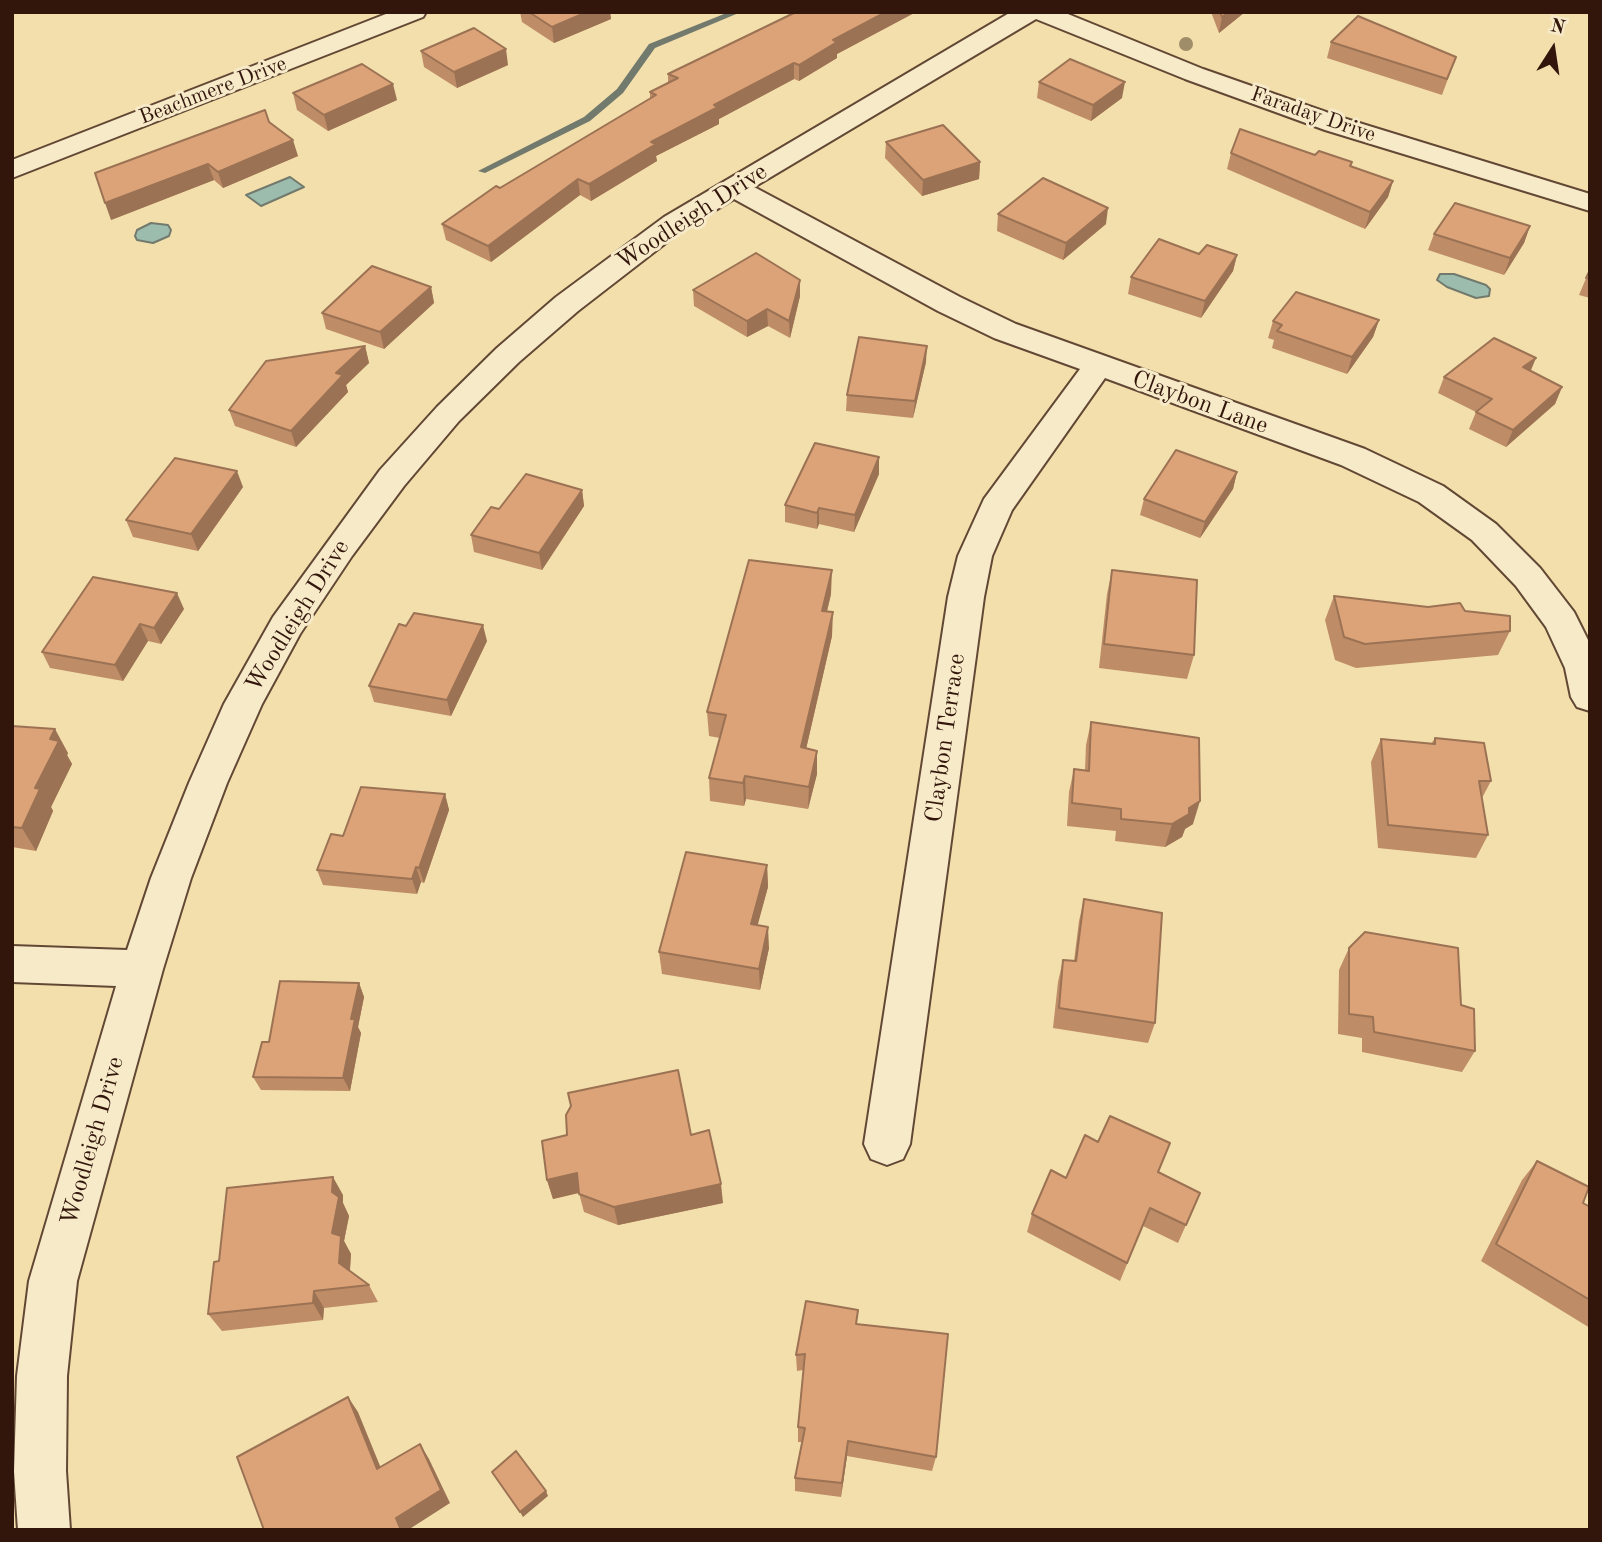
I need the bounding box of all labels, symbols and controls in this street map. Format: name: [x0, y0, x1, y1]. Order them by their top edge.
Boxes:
north arrow: [1518, 14, 1588, 84]
text: N: [1548, 17, 1567, 39]
street label: Beachmere Drive: [136, 51, 290, 131]
street label: Faraday Drive: [1247, 82, 1379, 148]
street label: Woodleigh Drive: [611, 158, 773, 276]
street label: Claybon Lane: [1128, 365, 1272, 441]
street label: Woodleigh Drive: [240, 535, 356, 697]
street label: Claybon Terrace: [920, 652, 972, 824]
street label: Woodleigh Drive: [55, 1053, 131, 1229]

